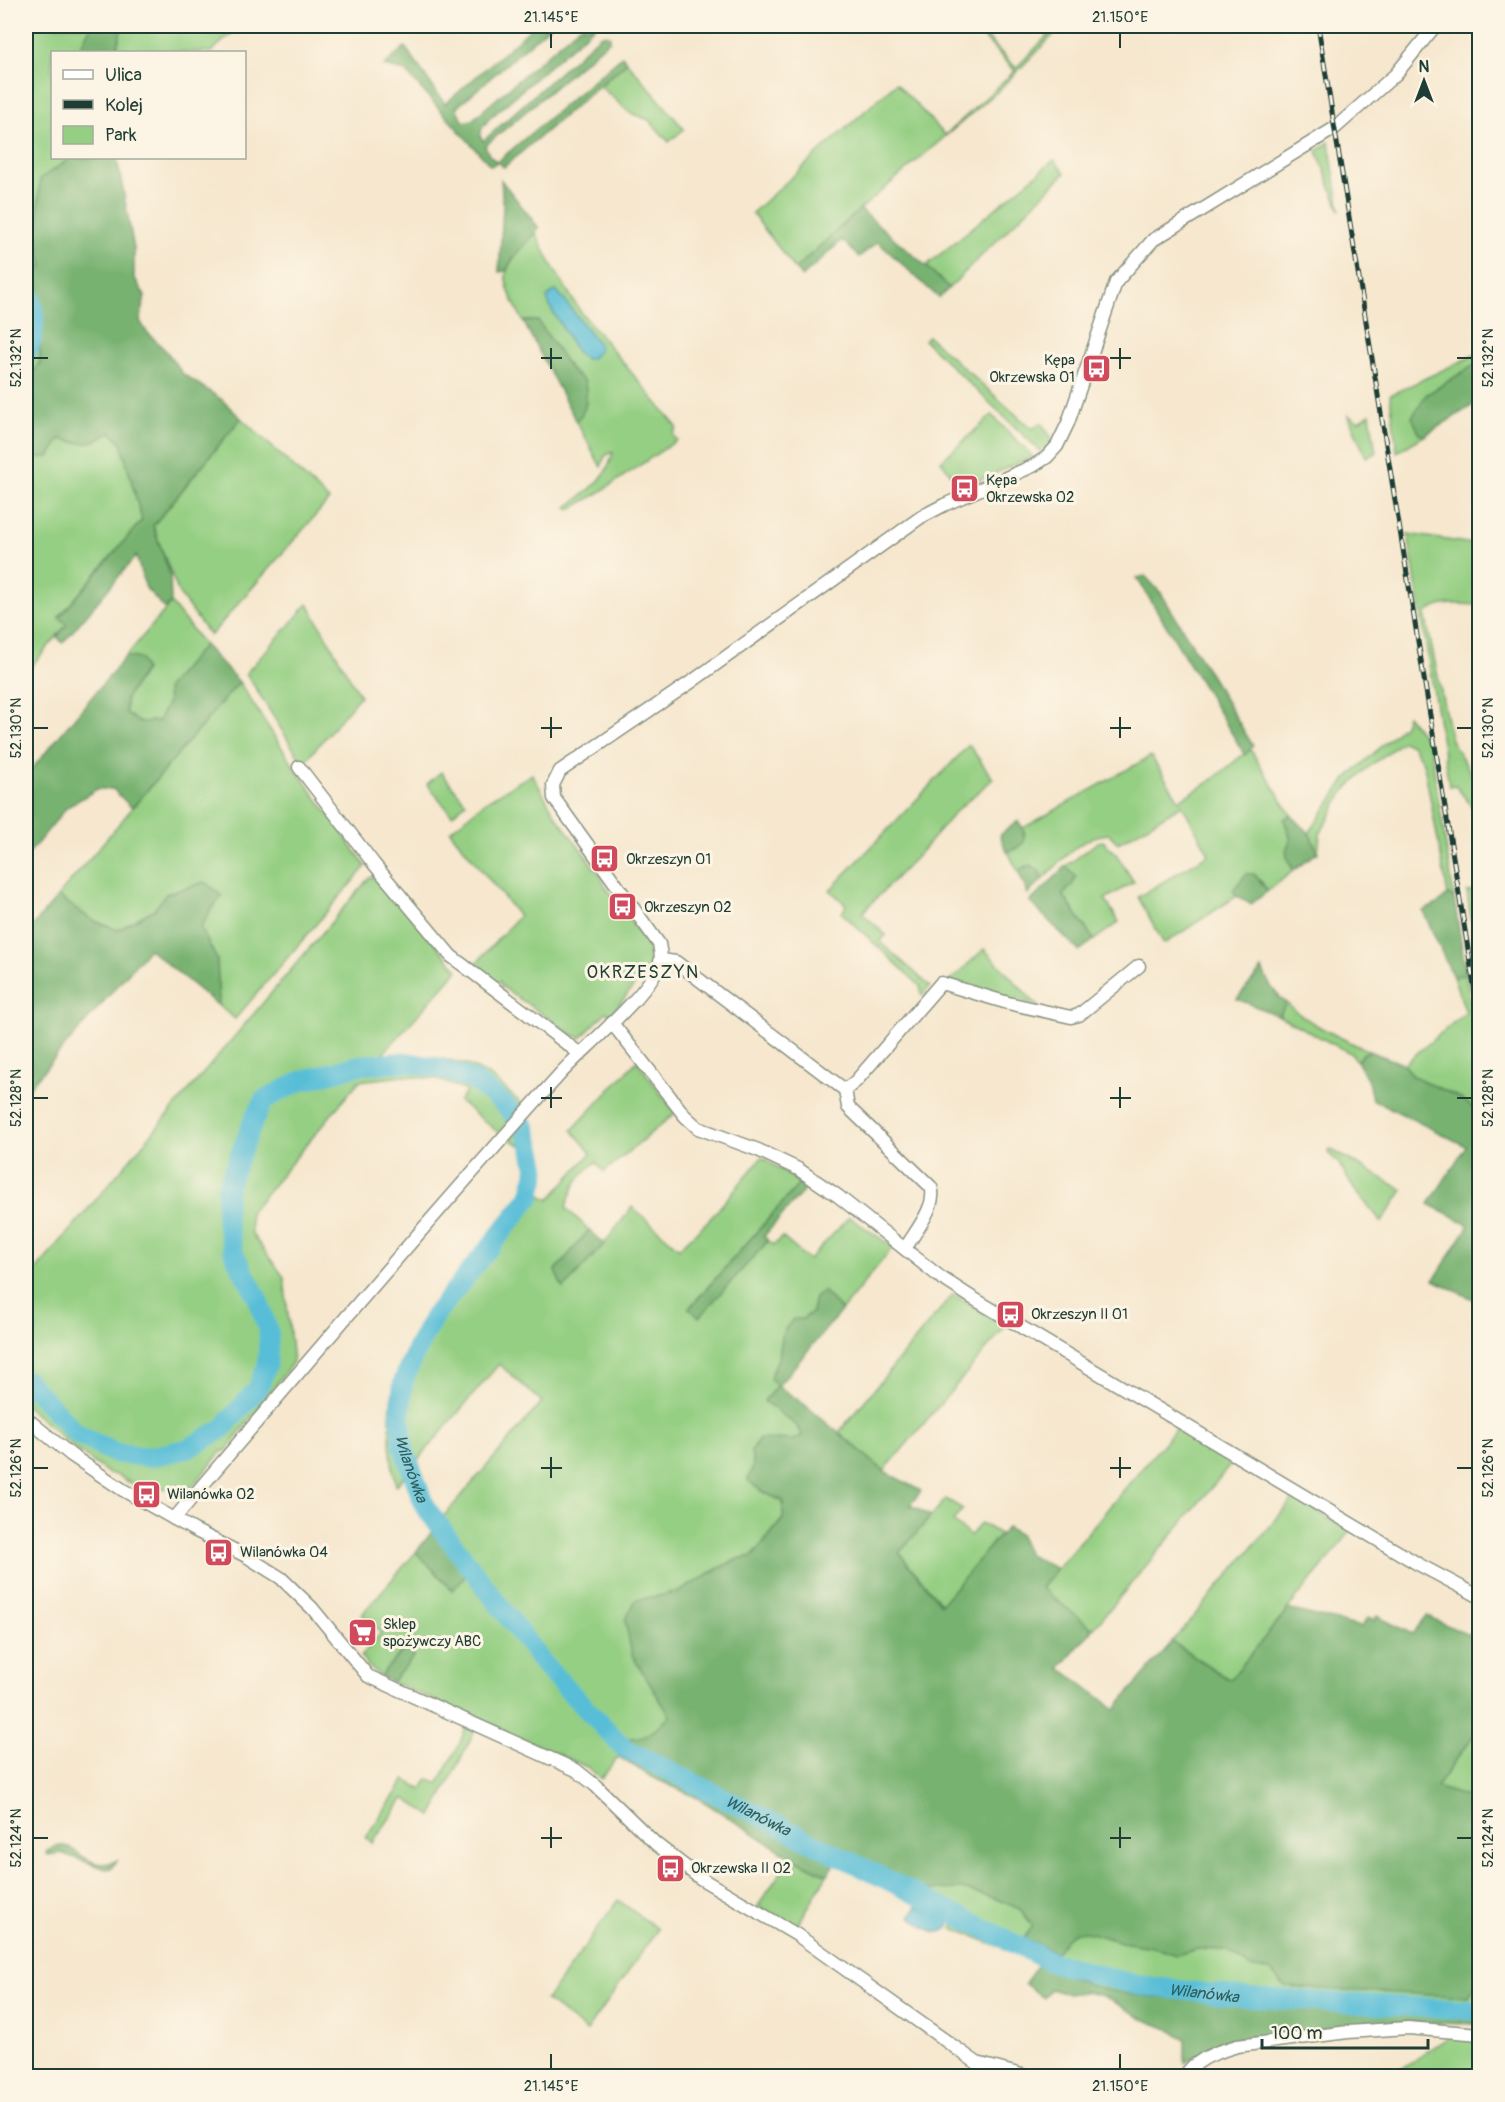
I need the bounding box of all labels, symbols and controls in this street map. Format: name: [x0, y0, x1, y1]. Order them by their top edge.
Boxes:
text: 21.145°E: [524, 8, 578, 27]
text: 21.150°E: [1092, 8, 1148, 27]
legend: [51, 51, 246, 159]
north arrow: [1394, 51, 1454, 111]
text: N: [1419, 57, 1430, 77]
text: Ulica: [105, 64, 142, 87]
text: Kolej: [105, 94, 143, 117]
text: Park: [105, 124, 137, 147]
text: 52.132°N: [7, 328, 26, 388]
text: 52.132°N: [1479, 328, 1498, 388]
place label: Kępa Okrzewska 01: [989, 351, 1075, 387]
bus stop icon: Kępa Okrzewska 01: [1080, 353, 1112, 385]
place label: Kępa Okrzewska 02: [986, 471, 1074, 507]
bus stop icon: Kępa Okrzewska 02: [949, 473, 981, 505]
text: 52.130°N: [7, 698, 26, 759]
text: 52.130°N: [1479, 698, 1498, 759]
bus stop icon: Okrzeszyn 01: [589, 843, 621, 875]
place label: Okrzeszyn 01: [626, 850, 711, 869]
bus stop icon: Okrzeszyn 02: [607, 891, 639, 923]
place label: Okrzeszyn 02: [644, 898, 732, 917]
district label: OKRZESZYN: [586, 961, 700, 984]
text: 52.128°N: [7, 1069, 26, 1127]
text: 52.128°N: [1479, 1069, 1498, 1127]
bus stop icon: Okrzeszyn II 01: [994, 1298, 1026, 1330]
place label: Okrzeszyn II 01: [1031, 1305, 1128, 1324]
water label: Wilanówka: [391, 1434, 432, 1507]
text: 52.126°N: [7, 1438, 26, 1498]
text: 52.126°N: [1479, 1438, 1498, 1498]
bus stop icon: Wilanówka 02: [130, 1478, 162, 1510]
place label: Wilanówka 02: [167, 1485, 255, 1504]
bus stop icon: Wilanówka 04: [203, 1536, 235, 1568]
place label: Wilanówka 04: [240, 1543, 328, 1562]
place label: Sklep spożywczy ABC: [383, 1615, 481, 1651]
supermarket icon: Sklep spożywczy ABC: [346, 1617, 378, 1649]
water label: Wilanówka: [722, 1792, 795, 1842]
text: 52.124°N: [7, 1808, 26, 1868]
text: 52.124°N: [1479, 1808, 1498, 1868]
bus stop icon: Okrzewska II 02: [654, 1852, 686, 1884]
place label: Okrzewska II 02: [691, 1859, 791, 1878]
water label: Wilanówka: [1168, 1980, 1241, 2008]
scale bar: [1262, 2012, 1428, 2050]
text: 100 m: [1271, 2022, 1323, 2045]
text: 21.145°E: [524, 2077, 578, 2096]
text: 21.150°E: [1092, 2077, 1148, 2096]

